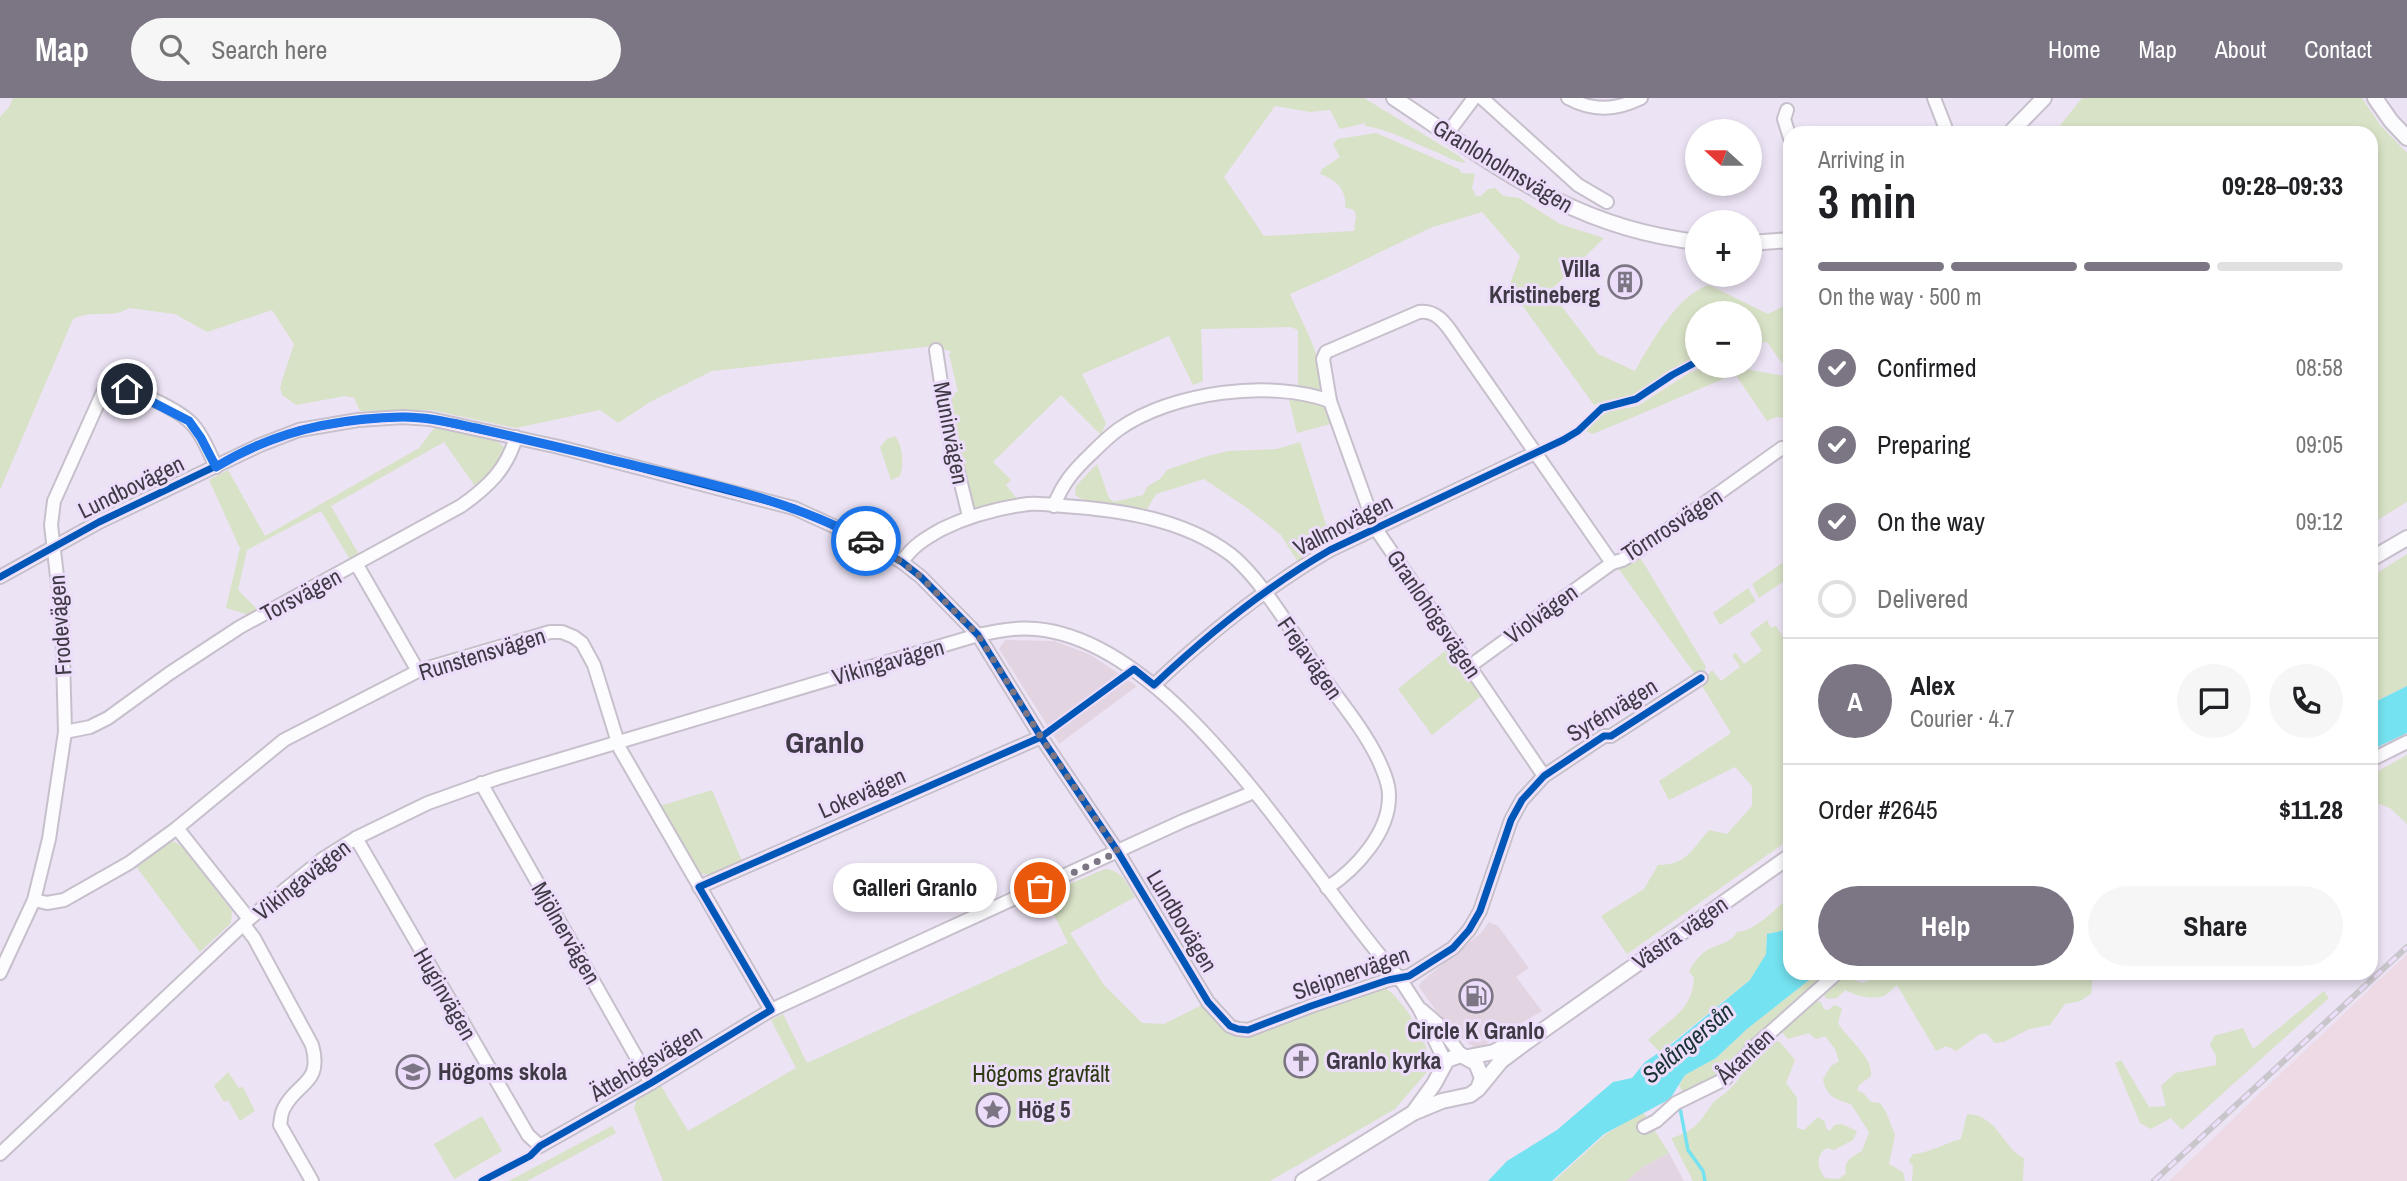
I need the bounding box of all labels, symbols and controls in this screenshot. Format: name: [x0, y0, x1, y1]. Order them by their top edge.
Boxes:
search box: [131, 18, 621, 81]
text: Map: [35, 27, 89, 71]
icon: search: [155, 30, 193, 68]
text: Search here: [211, 32, 327, 67]
text: Home: [2048, 33, 2100, 65]
text: Map: [2138, 33, 2177, 65]
text: About: [2215, 33, 2266, 65]
text: Contact: [2304, 33, 2372, 65]
street label: Granloholmsvägen: [1427, 112, 1579, 220]
north arrow: [1685, 119, 1762, 196]
map controls: [1685, 119, 1762, 378]
text: Arriving in: [1818, 144, 1905, 175]
text: 09:28–09:33: [2222, 168, 2343, 203]
text: 3 min: [1818, 170, 1917, 232]
button: +: [1685, 210, 1762, 287]
place label: Villa Kristineberg: [1489, 253, 1601, 310]
building icon: Villa Kristineberg: [1606, 263, 1644, 301]
text: On the way · 500 m: [1818, 281, 1982, 312]
button: −: [1685, 301, 1762, 378]
icon: check: [1818, 349, 1856, 387]
text: Confirmed: [1877, 350, 1977, 385]
text: 08:58: [2296, 352, 2343, 383]
pin: [97, 359, 157, 419]
icon: home: [108, 370, 146, 408]
street label: Muninvägen: [926, 379, 977, 487]
icon: check: [1818, 426, 1856, 464]
text: Preparing: [1877, 427, 1971, 462]
text: 09:05: [2296, 429, 2343, 460]
street label: Lundbovägen: [73, 448, 189, 526]
street label: Törnrosvägen: [1615, 480, 1728, 569]
street label: Vallmovägen: [1288, 486, 1398, 563]
icon: check: [1818, 503, 1856, 541]
text: On the way: [1877, 504, 1985, 539]
courier: [831, 506, 901, 576]
text: 09:12: [2296, 506, 2343, 537]
icon: car: [847, 522, 885, 560]
street label: Granlohögsvägen: [1380, 543, 1489, 684]
street label: Torsvägen: [255, 560, 346, 629]
street label: Frodevägen: [41, 574, 78, 676]
street label: Violvägen: [1498, 576, 1584, 651]
text: Delivered: [1877, 581, 1968, 616]
street label: Frejavägen: [1271, 610, 1350, 705]
street label: Runstensvägen: [415, 620, 549, 688]
street label: Vikingavägen: [828, 631, 947, 692]
button: chat: [2177, 664, 2251, 738]
button: phone: [2269, 664, 2343, 738]
text: Alex: [1910, 668, 1955, 703]
street label: Syrénvägen: [1561, 670, 1663, 749]
text: A: [1847, 684, 1863, 719]
text: Courier · 4.7: [1910, 703, 2015, 734]
district label: Granlo: [785, 722, 865, 762]
street label: Lokevägen: [813, 760, 910, 825]
text: Order #2645: [1818, 792, 1938, 827]
text: $11.28: [2279, 792, 2343, 827]
street label: Vikingavägen: [247, 832, 357, 927]
pin: [1010, 858, 1070, 918]
callout: Galleri Granlo: [834, 864, 998, 912]
street label: Lundbovägen: [1140, 864, 1225, 978]
icon: bag: [1021, 869, 1059, 907]
text: Galleri Granlo: [853, 872, 977, 903]
street label: Mjölnervägen: [525, 876, 608, 990]
button: Help: [1818, 886, 2074, 966]
button: Share: [2088, 886, 2343, 966]
street label: Västra vägen: [1626, 888, 1734, 977]
street label: Sleipnervägen: [1288, 938, 1413, 1007]
street label: Huginvägen: [407, 942, 484, 1046]
fuel station icon: Circle K Granlo: [1457, 977, 1495, 1015]
water label: Selångersån: [1635, 994, 1740, 1090]
place label: Circle K Granlo: [1407, 1015, 1545, 1046]
street label: Ättehögsvägen: [583, 1017, 708, 1109]
street label: Åkanten: [1708, 1021, 1781, 1091]
church icon: Granlo kyrka: [1282, 1042, 1320, 1080]
place label: Granlo kyrka: [1326, 1045, 1442, 1076]
school or university icon: Högoms skola: [394, 1053, 432, 1091]
place label: Högoms skola: [438, 1056, 567, 1087]
park label: Högoms gravfält: [972, 1058, 1110, 1089]
place icon: Hög 5: [974, 1091, 1012, 1129]
place label: Hög 5: [1018, 1094, 1070, 1125]

